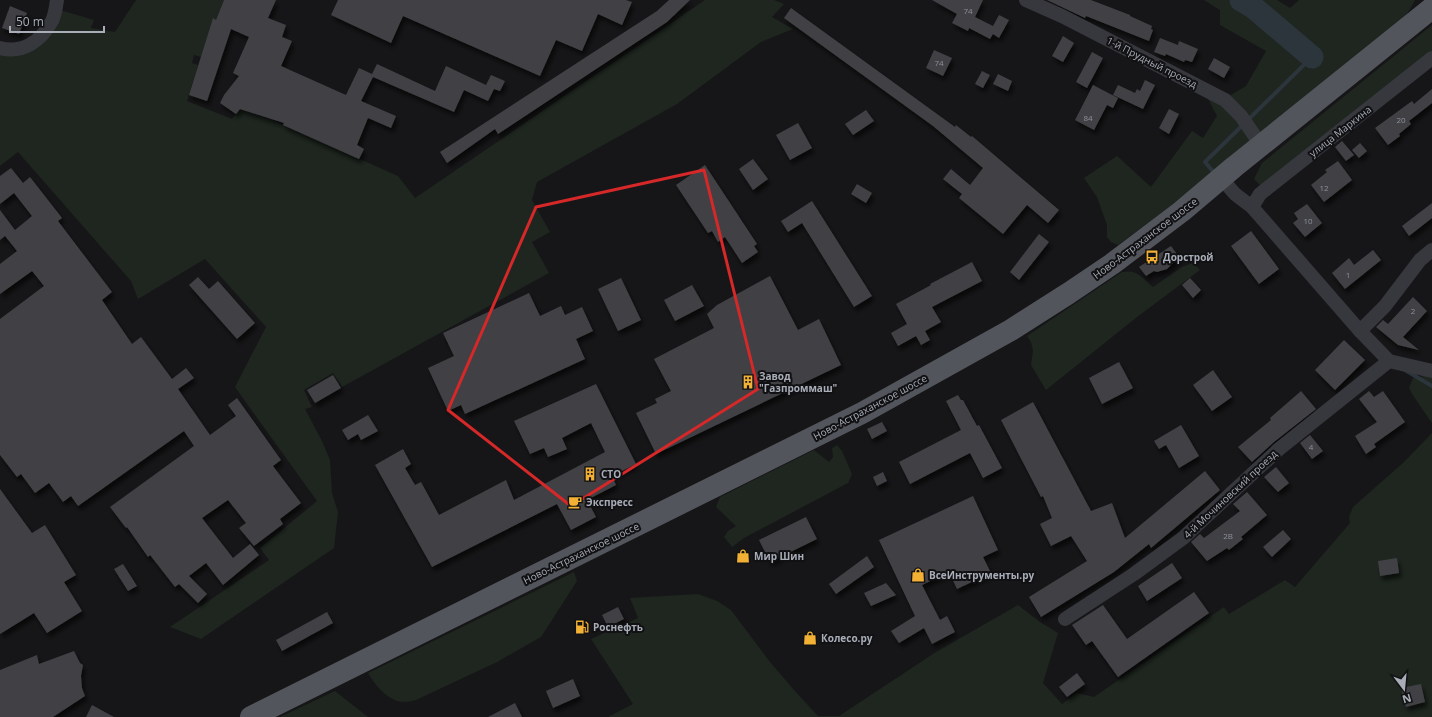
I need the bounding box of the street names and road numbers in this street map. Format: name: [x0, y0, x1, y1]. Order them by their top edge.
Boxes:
street label: 1-й Прудный проезд: [1104, 33, 1200, 91]
street label: улица Маркина: [1306, 102, 1374, 160]
street label: Ново-Астраханское шоссе: [1090, 194, 1200, 282]
street label: Ново-Астраханское шоссе: [811, 371, 930, 443]
street label: 4-й Мочиновский проезд: [1180, 447, 1280, 541]
street label: Ново-Астраханское шоссе: [521, 519, 642, 587]

